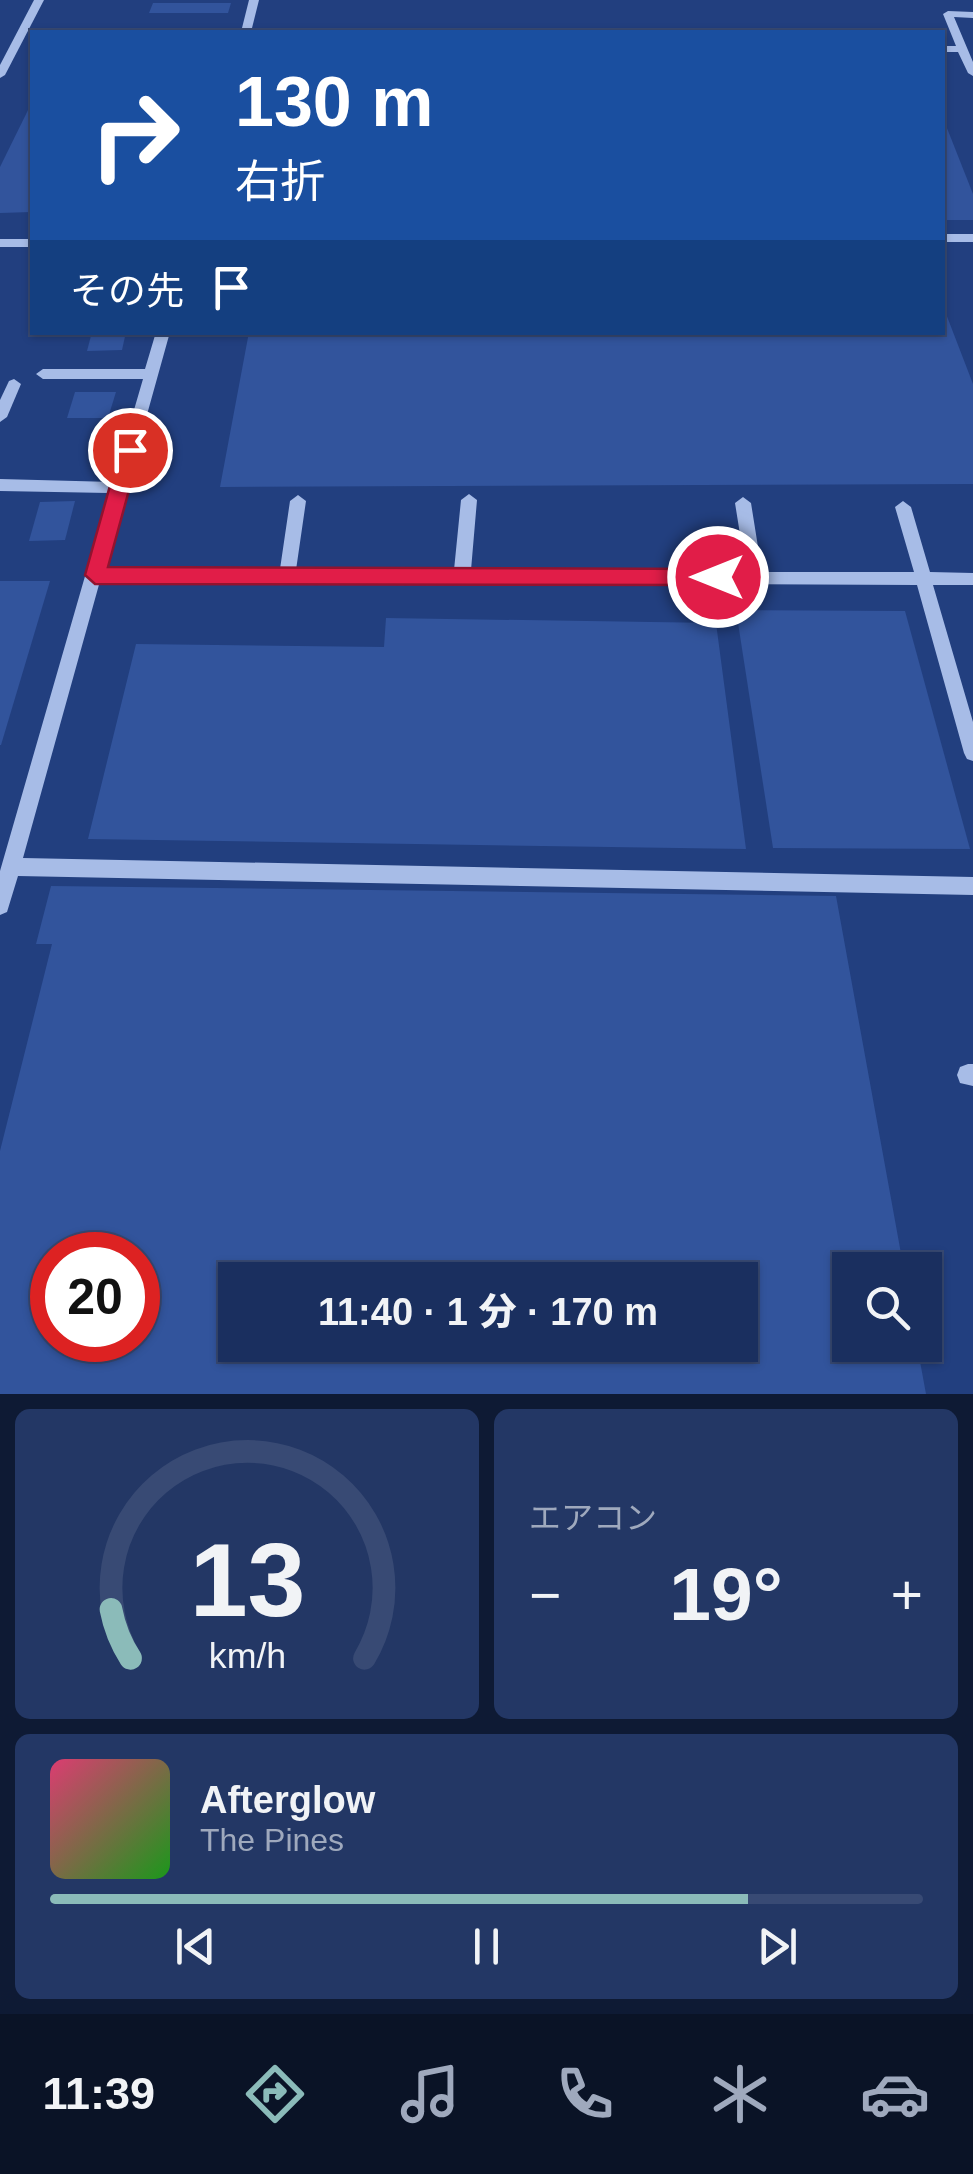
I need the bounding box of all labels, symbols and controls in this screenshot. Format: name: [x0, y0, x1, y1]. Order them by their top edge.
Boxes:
text: 130 m: [235, 63, 433, 141]
icon: right: [70, 70, 200, 200]
text: 右折: [235, 156, 325, 207]
icon: arrive: [204, 260, 259, 315]
text: その先: [70, 270, 184, 312]
pin: [88, 408, 173, 493]
icon: arrive: [103, 423, 158, 478]
position arrow: [666, 525, 770, 629]
speed limit sign: 20: [30, 1232, 160, 1362]
map controls: [832, 1252, 942, 1362]
button: search: [832, 1252, 942, 1362]
text: 11:40 · 1 分 · 170 m: [318, 1291, 658, 1333]
text: エアコン: [529, 1500, 657, 1536]
text: 13: [189, 1522, 305, 1638]
text: 19°: [669, 1552, 783, 1636]
text: −: [529, 1564, 561, 1626]
text: +: [891, 1564, 923, 1626]
text: km/h: [208, 1636, 286, 1676]
text: Afterglow: [200, 1779, 375, 1821]
text: The Pines: [200, 1822, 344, 1858]
icon: previous: [168, 1919, 223, 1974]
icon: pause: [459, 1919, 514, 1974]
icon: next: [750, 1919, 805, 1974]
icon: directions: [240, 2059, 310, 2129]
icon: music: [395, 2059, 465, 2129]
icon: phone: [550, 2059, 620, 2129]
icon: climate: [705, 2059, 775, 2129]
icon: car: [860, 2059, 930, 2129]
text: 11:39: [43, 2068, 155, 2119]

